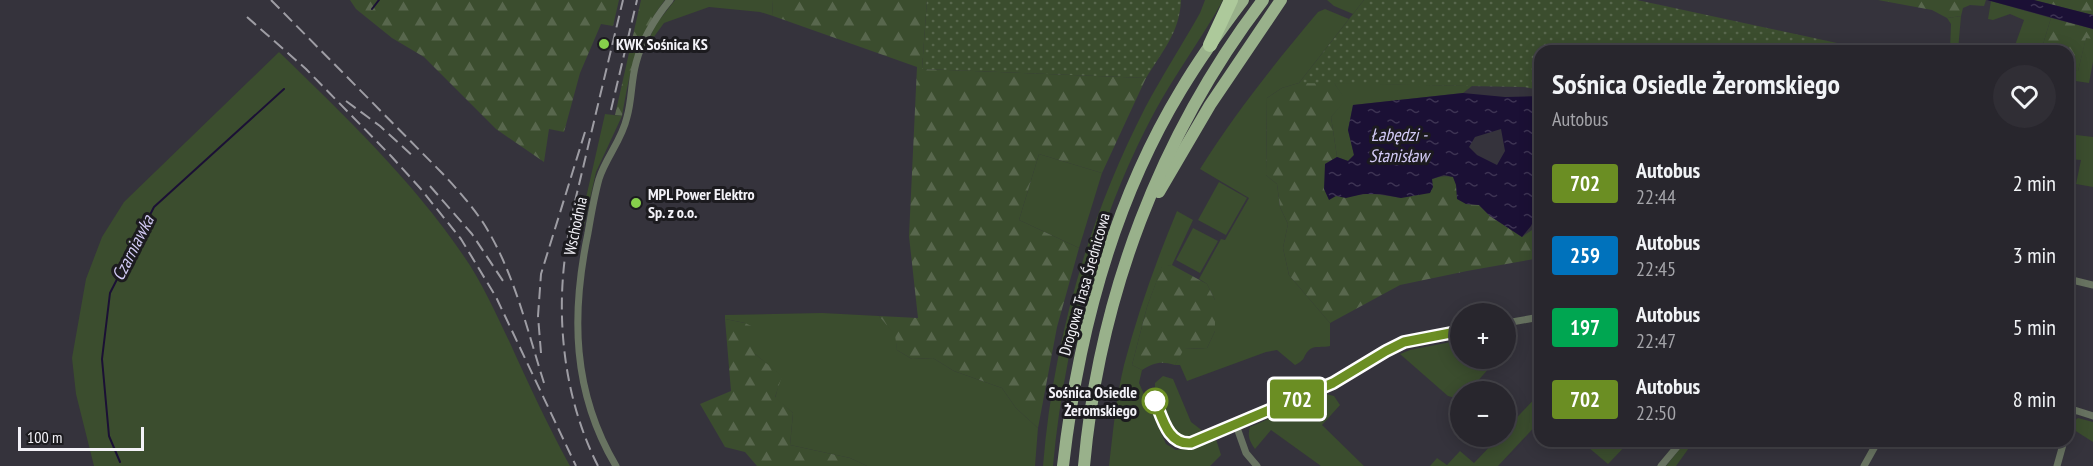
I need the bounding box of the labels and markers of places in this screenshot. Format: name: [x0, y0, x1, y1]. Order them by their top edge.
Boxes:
place label: KWK Sośnica KS: [616, 34, 708, 54]
marker: KWK Sośnica KS: [597, 37, 611, 51]
place label: MPL Power Elektro Sp. z o.o.: [648, 184, 755, 222]
marker: MPL Power Elektro Sp. z o.o.: [629, 196, 643, 210]
place label: Sośnica Osiedle Żeromskiego: [1048, 382, 1137, 420]
marker: Sośnica Osiedle Żeromskiego: [1142, 388, 1168, 414]

